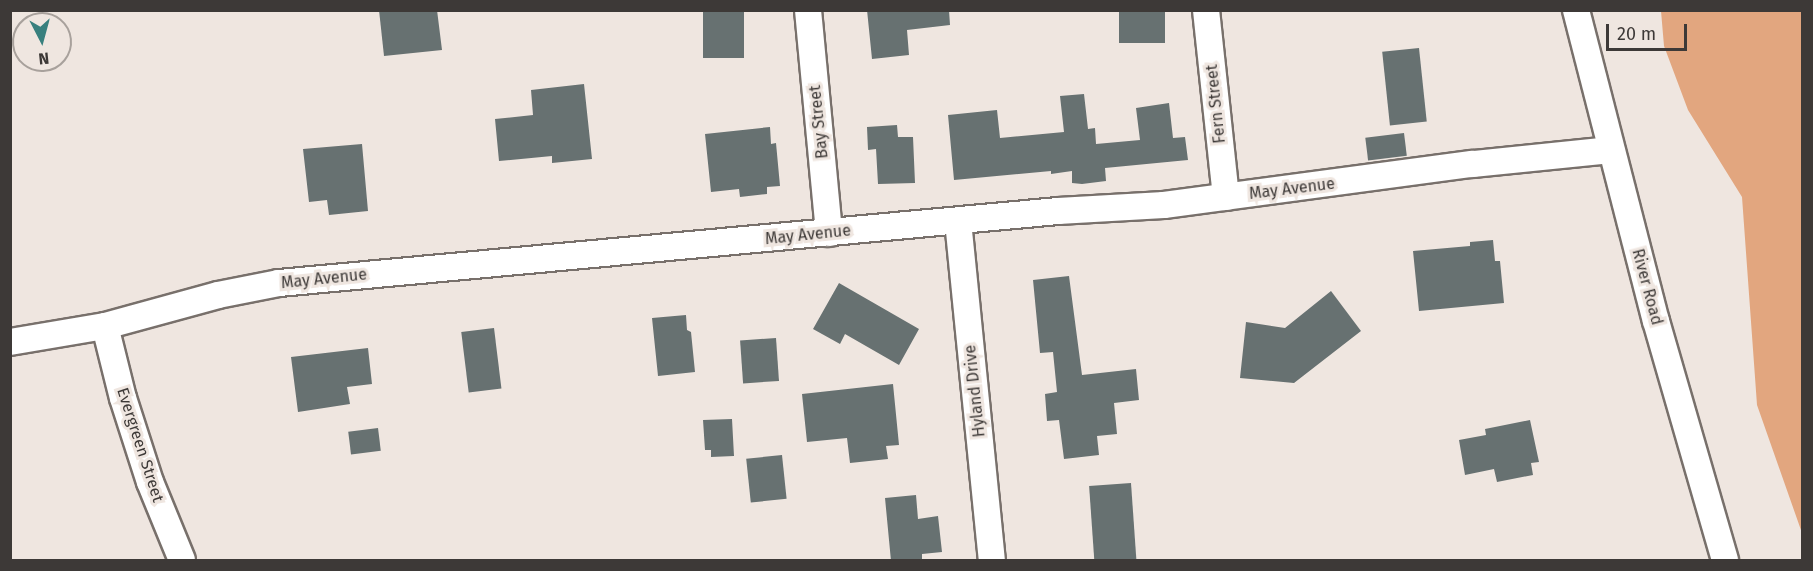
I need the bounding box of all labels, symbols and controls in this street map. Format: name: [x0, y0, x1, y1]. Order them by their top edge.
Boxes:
north arrow: [12, 12, 72, 72]
scale bar: [1609, 12, 1690, 50]
text: 20 m: [1617, 23, 1656, 45]
text: N: [37, 48, 50, 68]
street label: Fern Street: [1202, 64, 1230, 144]
street label: Bay Street: [806, 84, 832, 160]
street label: May Avenue: [1248, 174, 1336, 204]
street label: May Avenue: [764, 221, 852, 249]
street label: River Road: [1628, 247, 1666, 327]
street label: May Avenue: [280, 265, 368, 293]
street label: Hyland Drive: [961, 344, 989, 438]
street label: Evergreen Street: [112, 385, 168, 505]

